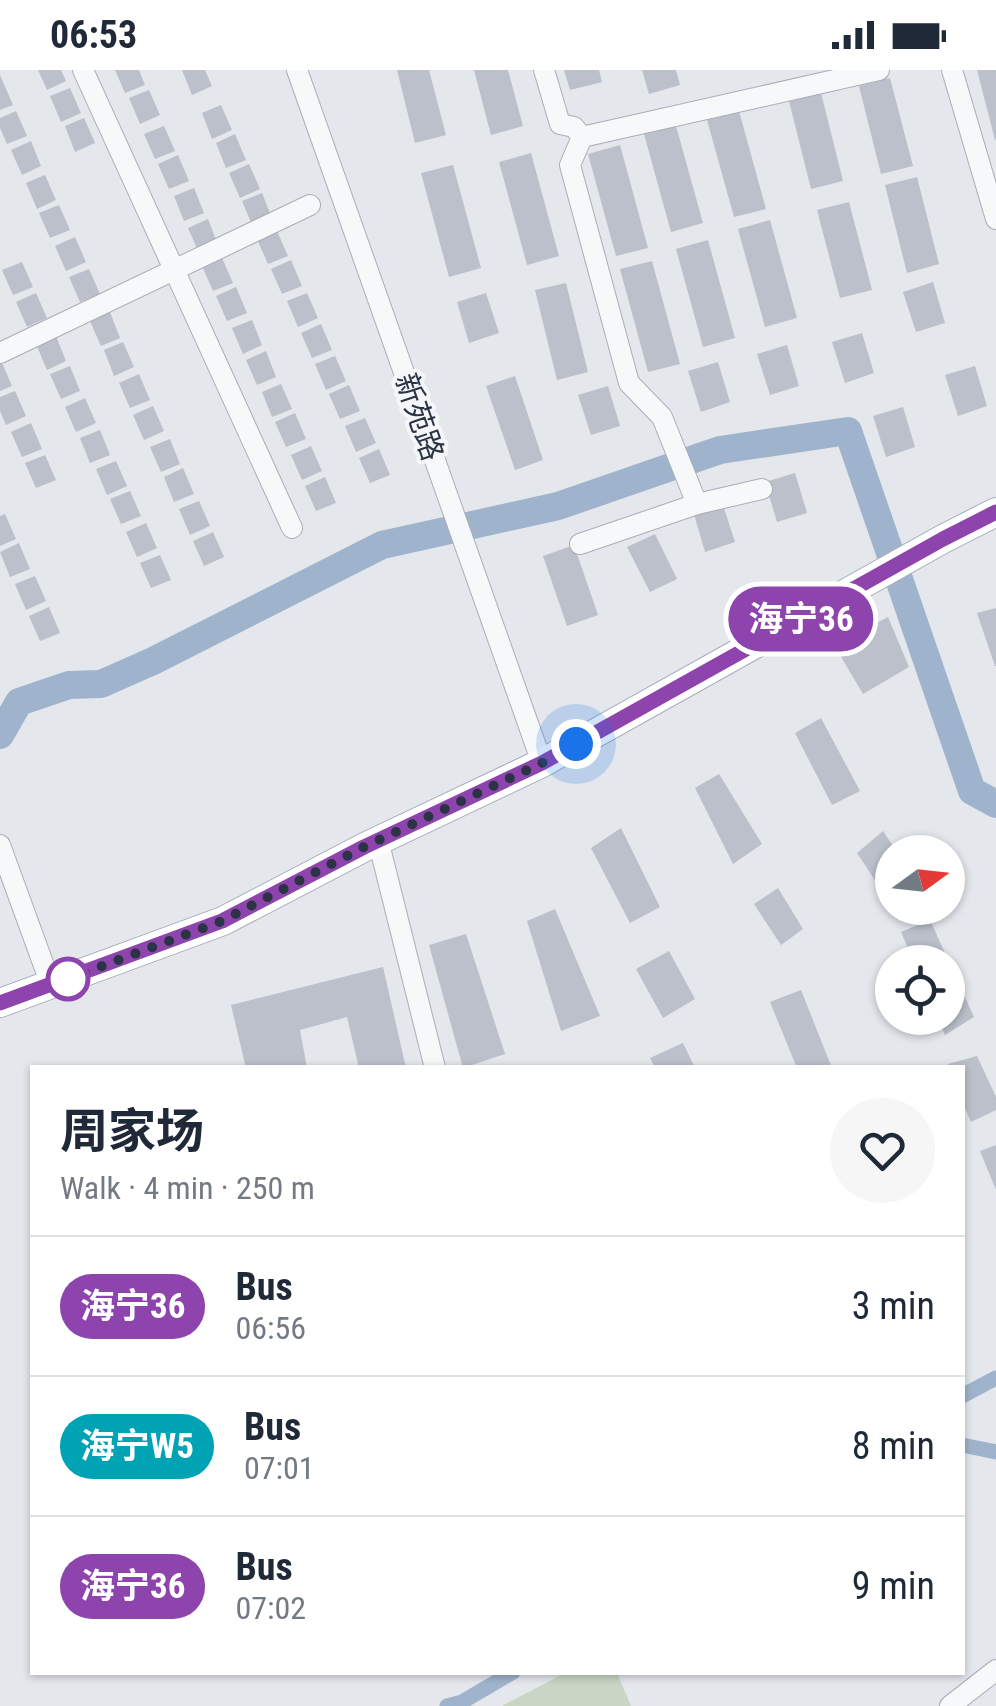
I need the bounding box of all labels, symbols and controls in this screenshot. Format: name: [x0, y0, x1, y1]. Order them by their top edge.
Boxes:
text: 06:53: [50, 13, 137, 57]
street label: 新苑路: [388, 369, 451, 465]
line badge: 海宁36: [731, 586, 871, 652]
text: 海宁36: [748, 599, 854, 640]
your location: [551, 719, 601, 769]
north arrow: [875, 835, 965, 925]
map controls: [875, 835, 965, 1035]
button: locate: [875, 945, 965, 1035]
unlabelled marker: [47, 958, 89, 1000]
button: heart: [830, 1098, 935, 1203]
text: 周家场: [60, 1103, 204, 1160]
text: Walk · 4 min · 250 m: [60, 1169, 315, 1207]
text: Bus: [235, 1265, 293, 1309]
text: 3 min: [852, 1284, 935, 1328]
text: 海宁36: [80, 1286, 185, 1327]
text: 06:56: [235, 1309, 306, 1347]
text: Bus: [244, 1405, 301, 1449]
text: 8 min: [852, 1424, 935, 1468]
text: 海宁W5: [80, 1426, 194, 1467]
text: 07:01: [244, 1449, 315, 1487]
text: Bus: [235, 1545, 293, 1589]
text: 9 min: [852, 1564, 935, 1608]
text: 海宁36: [80, 1566, 185, 1607]
text: 07:02: [235, 1589, 306, 1627]

